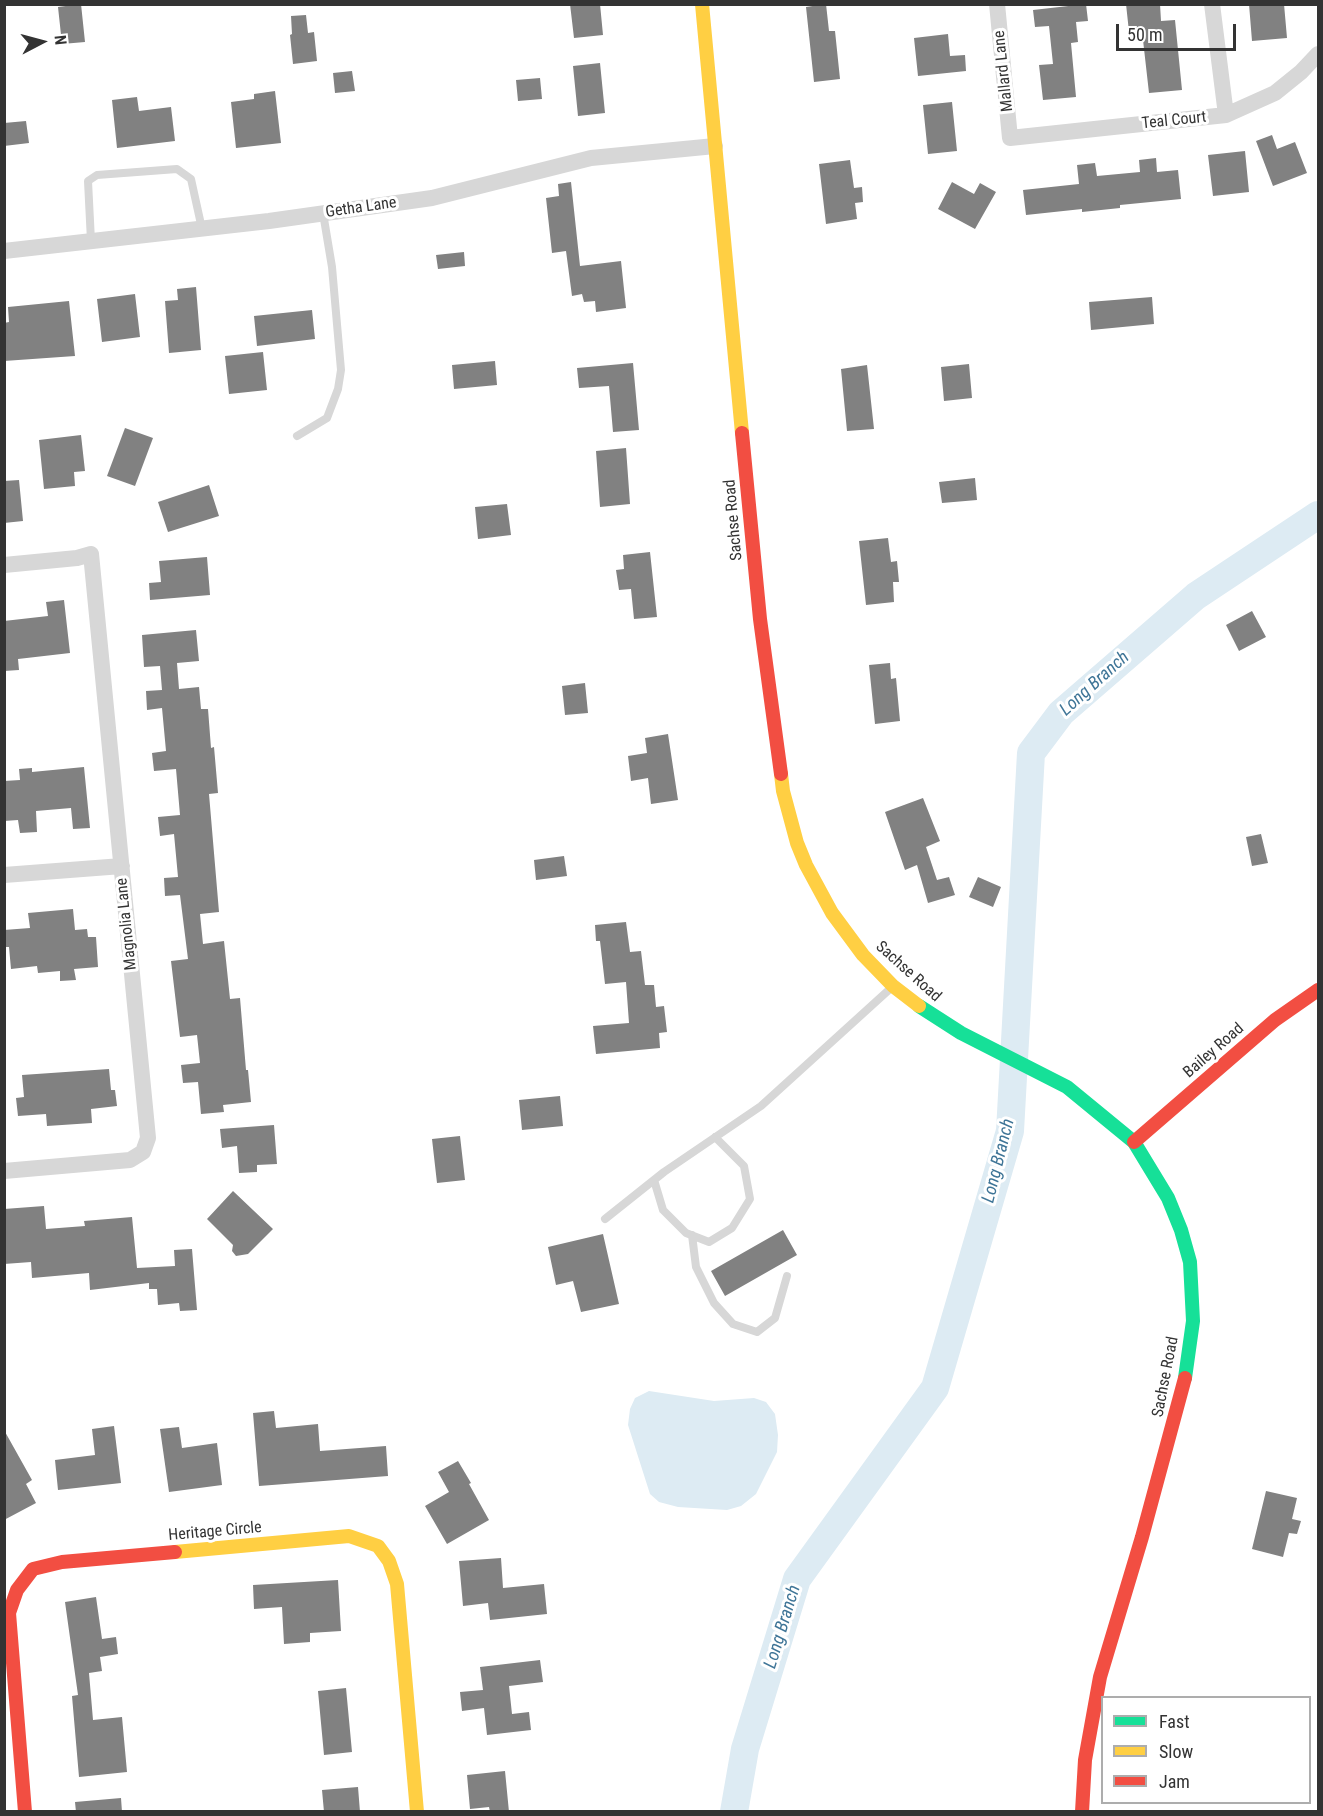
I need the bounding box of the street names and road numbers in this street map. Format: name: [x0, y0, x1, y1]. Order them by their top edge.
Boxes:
street label: Mallard Lane: [990, 29, 1018, 113]
street label: Teal Court: [1141, 108, 1207, 134]
street label: Getha Lane: [324, 194, 398, 222]
street label: Sachse Road: [721, 478, 747, 562]
street label: Magnolia Lane: [113, 877, 141, 971]
street label: Sachse Road: [871, 938, 945, 1006]
street label: Bailey Road: [1180, 1020, 1248, 1082]
street label: Sachse Road: [1149, 1335, 1183, 1419]
street label: Heritage Circle: [168, 1518, 262, 1546]

